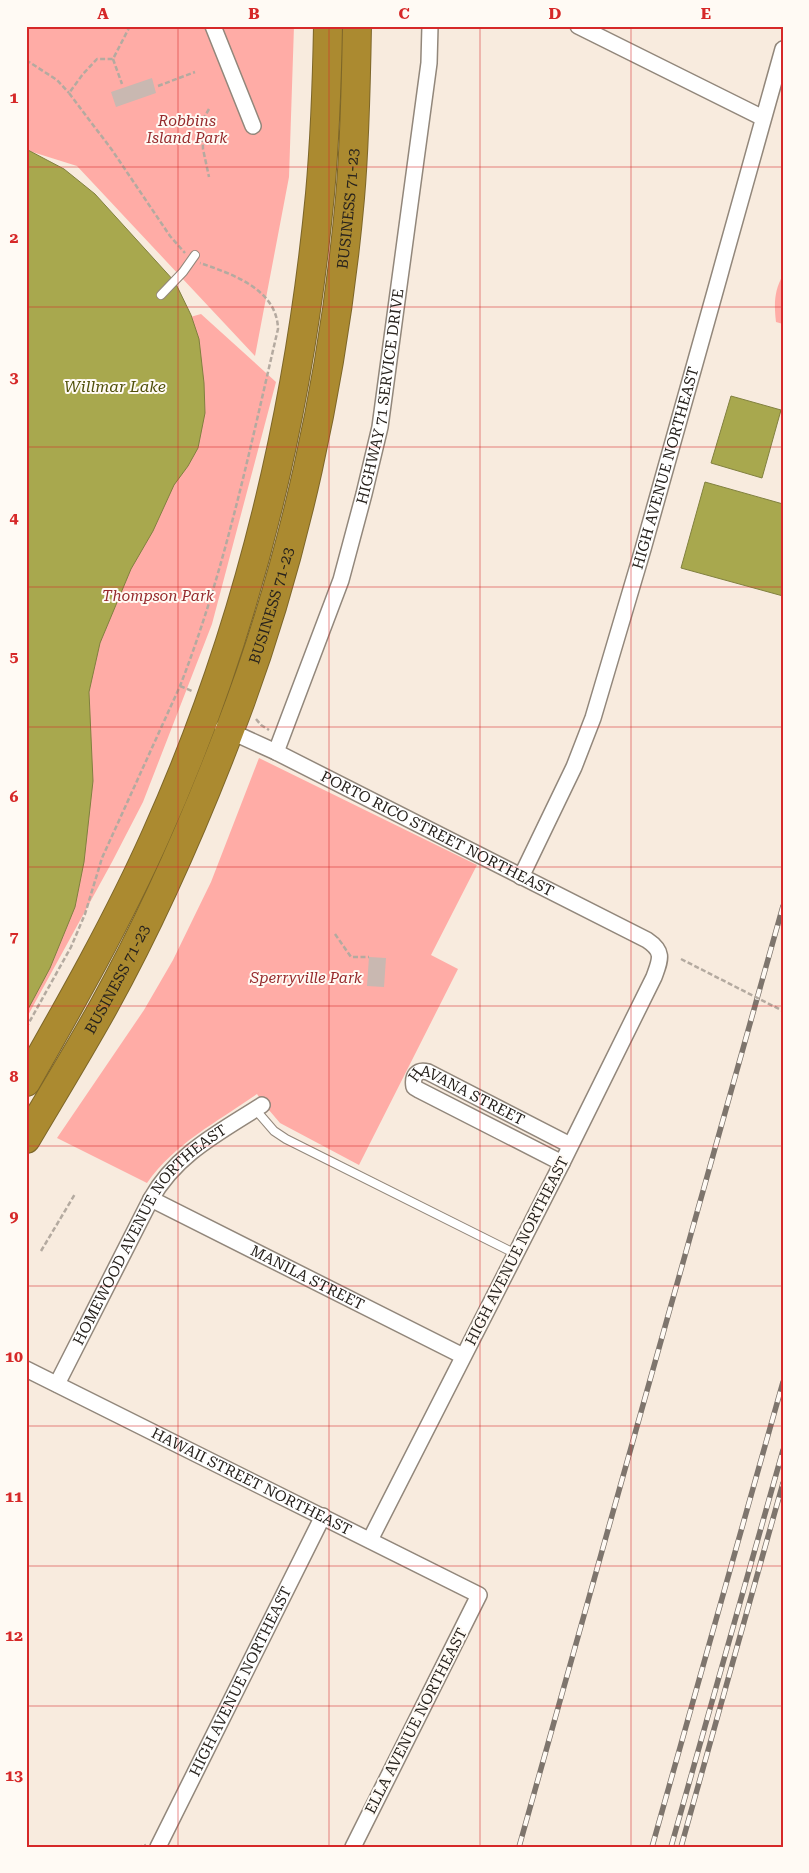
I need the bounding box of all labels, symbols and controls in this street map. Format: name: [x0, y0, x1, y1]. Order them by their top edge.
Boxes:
text: A: [97, 4, 109, 23]
text: B: [248, 4, 260, 23]
text: C: [398, 4, 410, 23]
text: D: [549, 4, 562, 23]
text: E: [701, 4, 711, 23]
text: 1: [10, 88, 19, 107]
park label: Robbins Island Park: [146, 112, 228, 147]
street label: BUSINESS 71-23: [333, 148, 362, 270]
text: 2: [10, 228, 19, 247]
street label: HIGHWAY 71 SERVICE DRIVE: [353, 288, 408, 506]
street label: HIGH AVENUE NORTHEAST: [629, 365, 703, 571]
text: 3: [10, 368, 19, 387]
water label: Willmar Lake: [64, 377, 166, 396]
text: 4: [10, 508, 19, 527]
street label: BUSINESS 71-23: [245, 545, 297, 666]
park label: Thompson Park: [102, 587, 215, 605]
text: 5: [10, 647, 19, 666]
street label: PORTO RICO STREET NORTHEAST: [318, 767, 557, 900]
text: 6: [10, 787, 19, 806]
street label: BUSINESS 71-23: [81, 922, 154, 1037]
text: 7: [10, 927, 19, 946]
park label: Sperryville Park: [249, 969, 363, 987]
street label: HAVANA STREET: [405, 1062, 528, 1129]
text: 8: [10, 1067, 19, 1086]
street label: HOMEWOOD AVENUE NORTHEAST: [69, 1121, 230, 1348]
street label: HIGH AVENUE NORTHEAST: [461, 1154, 573, 1348]
text: 9: [10, 1207, 19, 1226]
street label: MANILA STREET: [248, 1242, 367, 1314]
text: 10: [5, 1347, 23, 1366]
street label: HAWAII STREET NORTHEAST: [148, 1424, 355, 1539]
text: 11: [5, 1487, 23, 1506]
street label: HIGH AVENUE NORTHEAST: [186, 1584, 295, 1779]
street label: ELLA AVENUE NORTHEAST: [361, 1625, 471, 1817]
text: 12: [5, 1626, 23, 1645]
text: 13: [5, 1766, 23, 1785]

